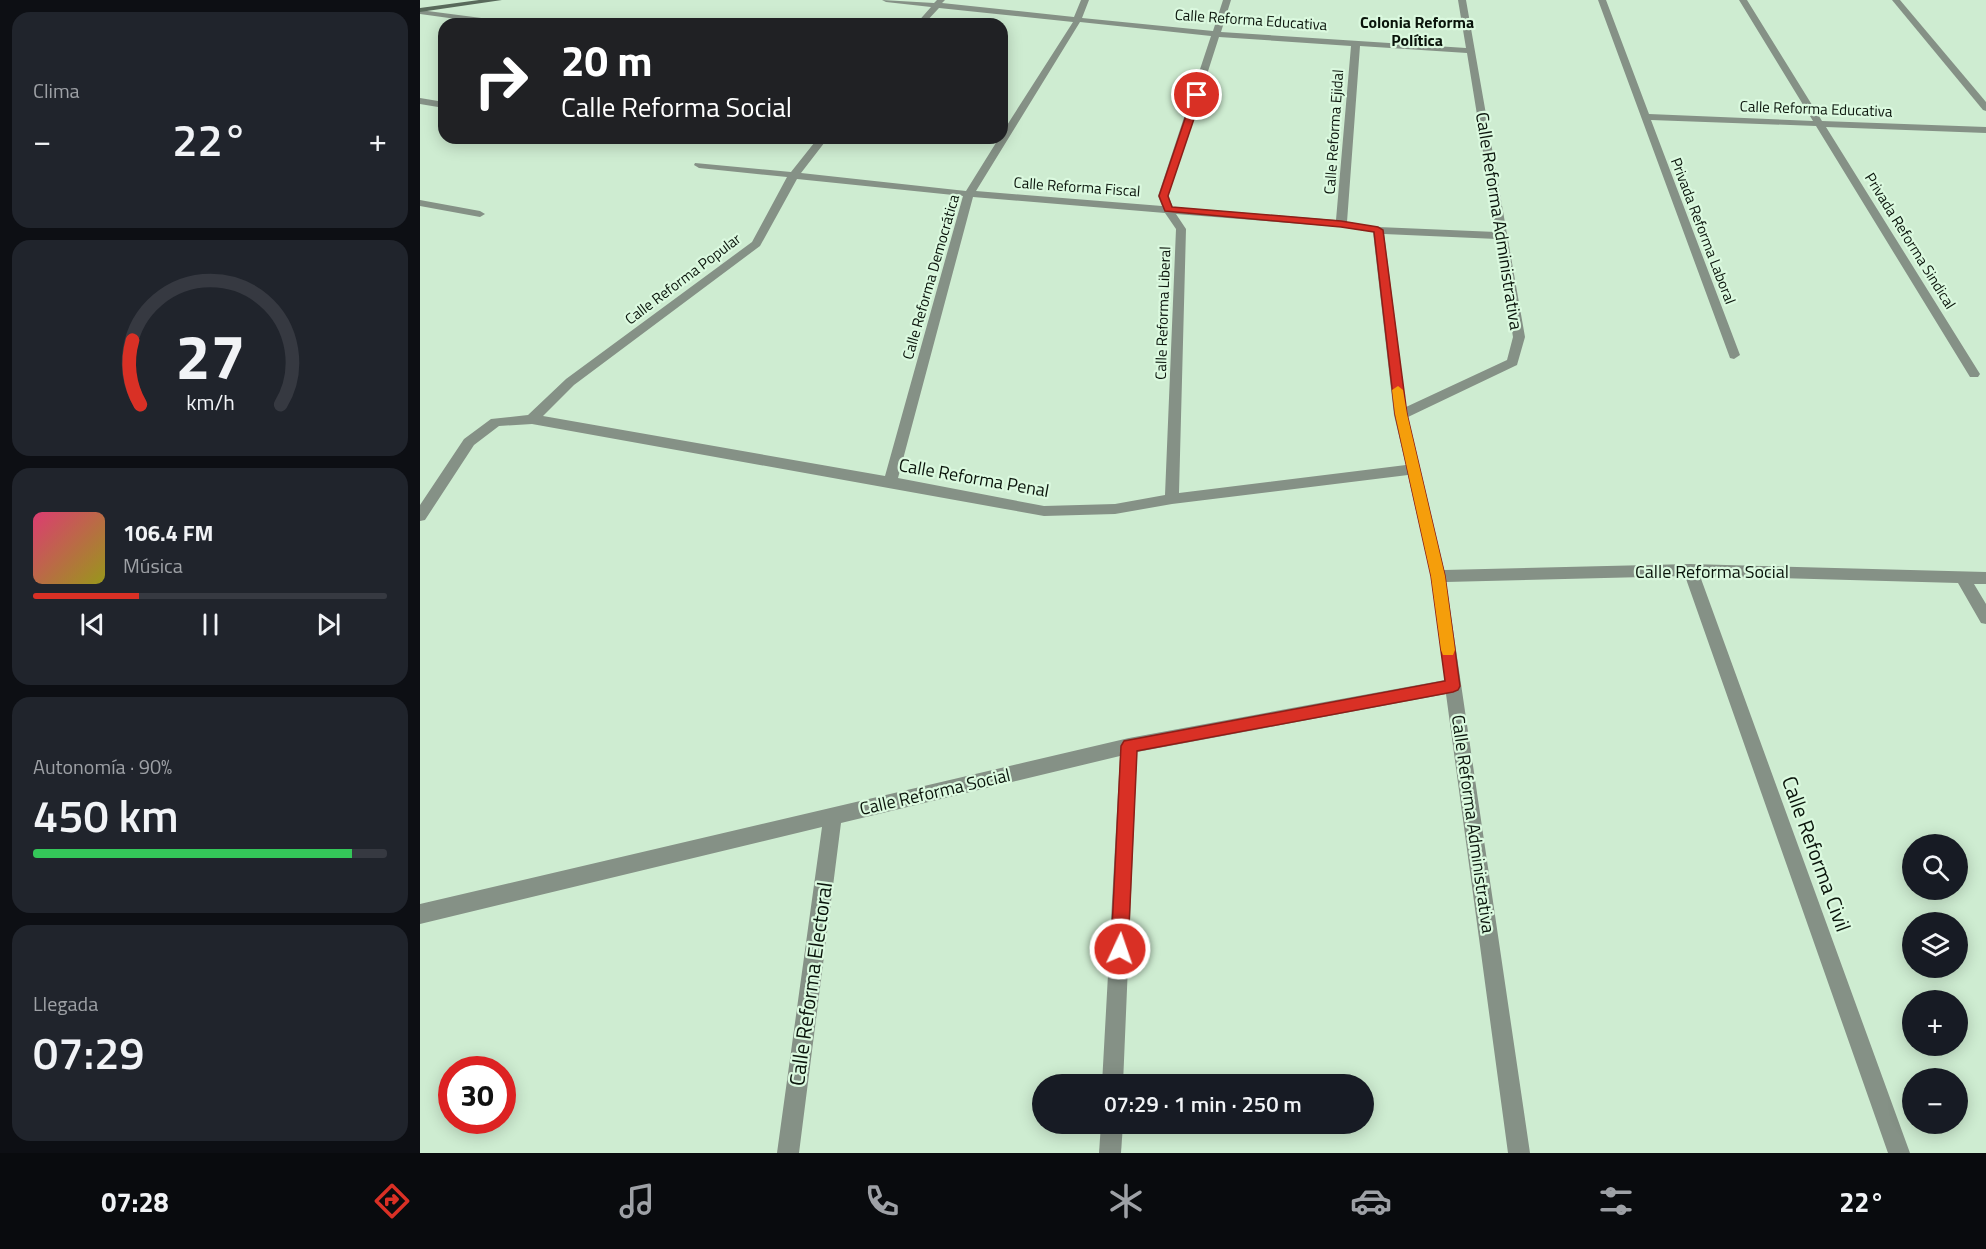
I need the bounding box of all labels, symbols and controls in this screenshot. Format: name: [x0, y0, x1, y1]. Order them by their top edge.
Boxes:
street label: Calle Reforma Educativa: [1174, 3, 1328, 36]
district label: Colonia Reforma Política: [1360, 10, 1474, 52]
text: 20 m: [561, 28, 653, 92]
icon: right: [462, 42, 540, 120]
pin: [1171, 69, 1222, 120]
street label: Calle Reforma Ejidal: [1318, 69, 1349, 195]
text: Clima: [33, 75, 80, 106]
icon: arrive: [1180, 78, 1213, 111]
text: Calle Reforma Social: [561, 86, 792, 127]
street label: Calle Reforma Educativa: [1739, 94, 1893, 123]
text: 22°: [172, 105, 248, 173]
street label: Calle Reforma Administrativa: [1469, 110, 1530, 332]
text: −: [33, 115, 51, 165]
text: +: [369, 115, 387, 165]
street label: Privada Reforma Laboral: [1665, 154, 1742, 307]
street label: Privada Reforma Sindical: [1859, 168, 1962, 313]
street label: Calle Reforma Fiscal: [1013, 171, 1141, 202]
street label: Calle Reforma Democrática: [896, 191, 965, 362]
street label: Calle Reforma Popular: [620, 227, 746, 330]
street label: Calle Reforma Liberal: [1149, 246, 1176, 380]
text: 27: [175, 308, 245, 403]
text: km/h: [186, 387, 234, 419]
street label: Calle Reforma Penal: [897, 451, 1051, 504]
text: 106.4 FM: [123, 516, 213, 550]
text: Música: [123, 550, 183, 581]
street label: Calle Reforma Social: [1635, 558, 1789, 585]
icon: previous: [76, 608, 109, 641]
icon: pause: [194, 608, 227, 641]
icon: next: [312, 608, 345, 641]
street label: Calle Reforma Administrativa: [1445, 713, 1502, 935]
text: Autonomía · 90%: [33, 751, 172, 782]
street label: Calle Reforma Social: [857, 761, 1013, 822]
street label: Calle Reforma Civil: [1774, 771, 1860, 936]
text: 450 km: [33, 781, 179, 849]
map controls: [1902, 834, 1968, 1134]
button: search: [1902, 834, 1968, 900]
street label: Calle Reforma Electoral: [780, 880, 840, 1088]
button: layers: [1902, 912, 1968, 978]
position arrow: [1088, 917, 1152, 981]
text: Llegada: [33, 988, 98, 1019]
button: +: [1902, 990, 1968, 1056]
text: 07:29: [33, 1018, 145, 1086]
speed limit sign: 30: [438, 1056, 516, 1134]
button: −: [1902, 1068, 1968, 1134]
text: 07:29 · 1 min · 250 m: [1104, 1087, 1302, 1121]
icon: directions: [371, 1180, 413, 1222]
icon: music: [616, 1180, 658, 1222]
icon: phone: [861, 1180, 903, 1222]
icon: climate: [1105, 1180, 1147, 1222]
icon: car: [1350, 1180, 1392, 1222]
icon: filters: [1595, 1180, 1637, 1222]
text: 07:28: [101, 1181, 169, 1222]
text: 22°: [1839, 1181, 1885, 1222]

